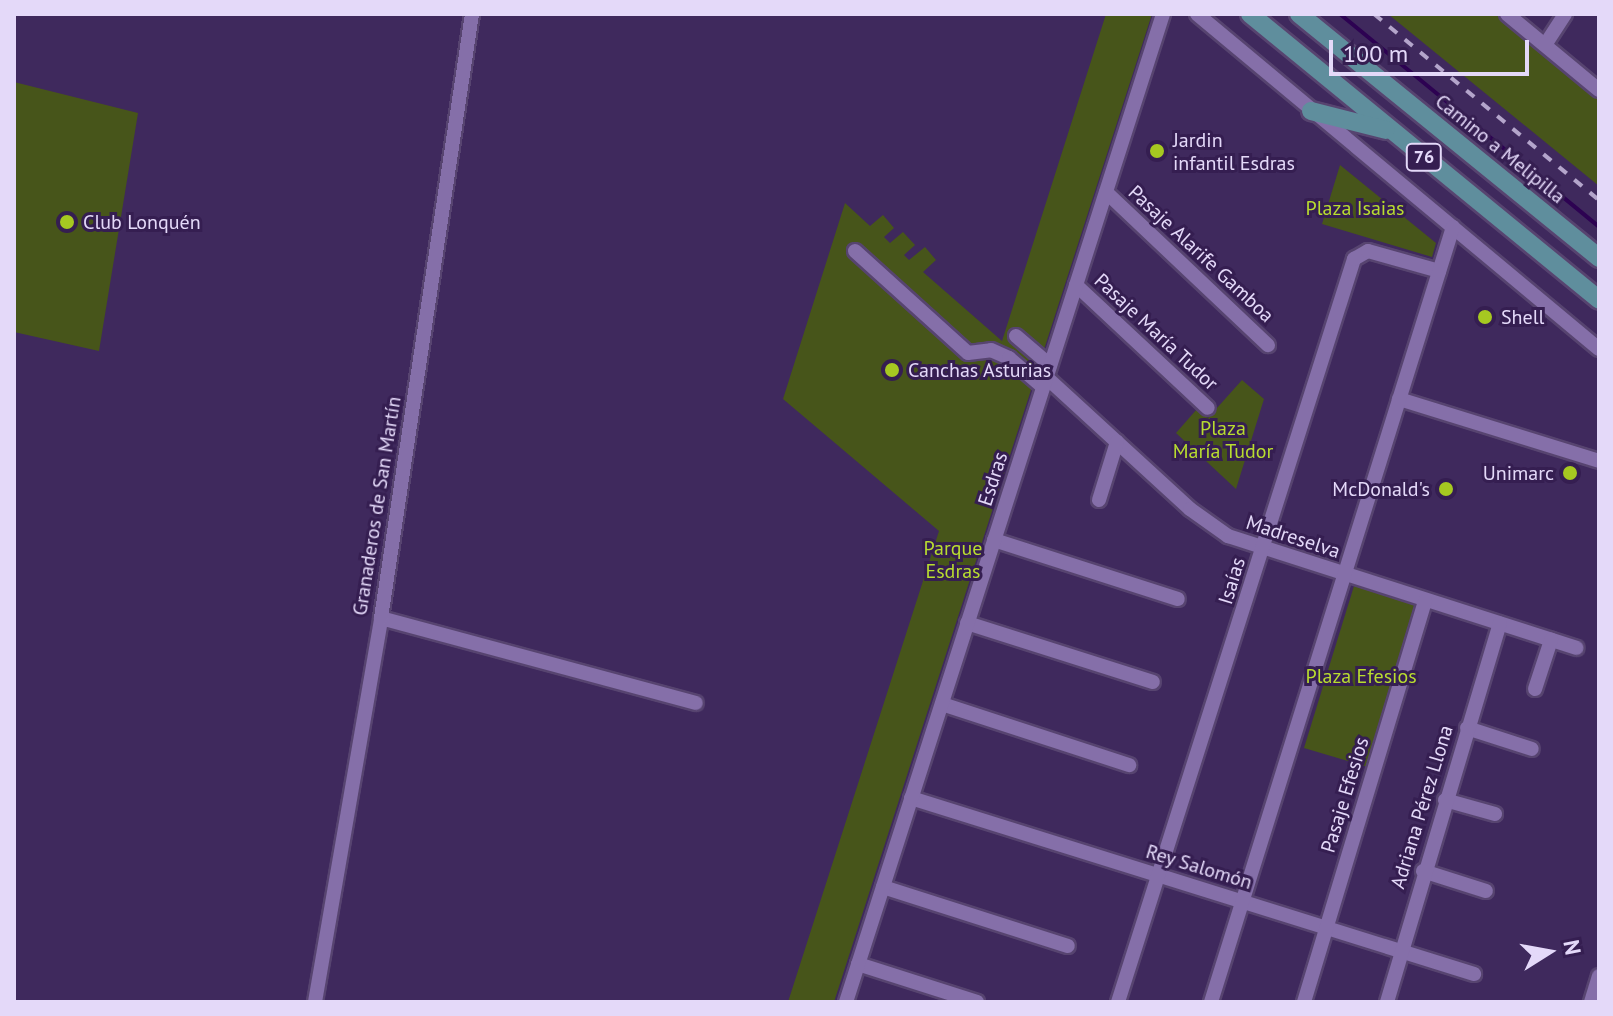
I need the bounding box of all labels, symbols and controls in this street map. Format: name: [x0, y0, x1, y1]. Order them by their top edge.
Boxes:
scale bar: [1333, 24, 1533, 74]
text: 100 m: [1343, 38, 1408, 69]
street label: Camino a Melipilla: [1430, 89, 1570, 209]
place label: Jardin infantil Esdras: [1173, 128, 1295, 175]
marker: Jardin infantil Esdras: [1148, 142, 1166, 160]
road number: 76: [1404, 143, 1444, 171]
street label: Pasaje Alarife Gamboa: [1123, 180, 1279, 328]
park label: Plaza Isaias: [1306, 196, 1404, 220]
place label: Club Lonquén: [83, 210, 201, 234]
marker: Club Lonquén: [58, 213, 76, 231]
street label: Pasaje María Tudor: [1089, 268, 1223, 396]
place label: Shell: [1501, 305, 1544, 329]
marker: Shell: [1476, 308, 1494, 326]
place label: Canchas Asturias: [908, 358, 1052, 382]
marker: Canchas Asturias: [883, 361, 901, 379]
street label: Granaderos de San Martín: [348, 395, 406, 617]
park label: Plaza María Tudor: [1172, 417, 1274, 464]
street label: Esdras: [973, 449, 1013, 509]
place label: Unimarc: [1483, 461, 1554, 485]
marker: Unimarc: [1561, 464, 1579, 482]
place label: McDonald's: [1332, 477, 1430, 501]
marker: McDonald's: [1437, 480, 1455, 498]
street label: Madreselva: [1243, 511, 1343, 563]
park label: Parque Esdras: [924, 537, 982, 584]
street label: Isaías: [1214, 555, 1250, 607]
park label: Plaza Efesios: [1305, 664, 1417, 688]
street label: Adriana Pérez Llona: [1386, 722, 1458, 892]
street label: Pasaje Efesios: [1316, 734, 1374, 856]
street label: Rey Salomón: [1143, 839, 1255, 895]
north arrow: [1509, 912, 1589, 992]
text: N: [1557, 938, 1588, 957]

